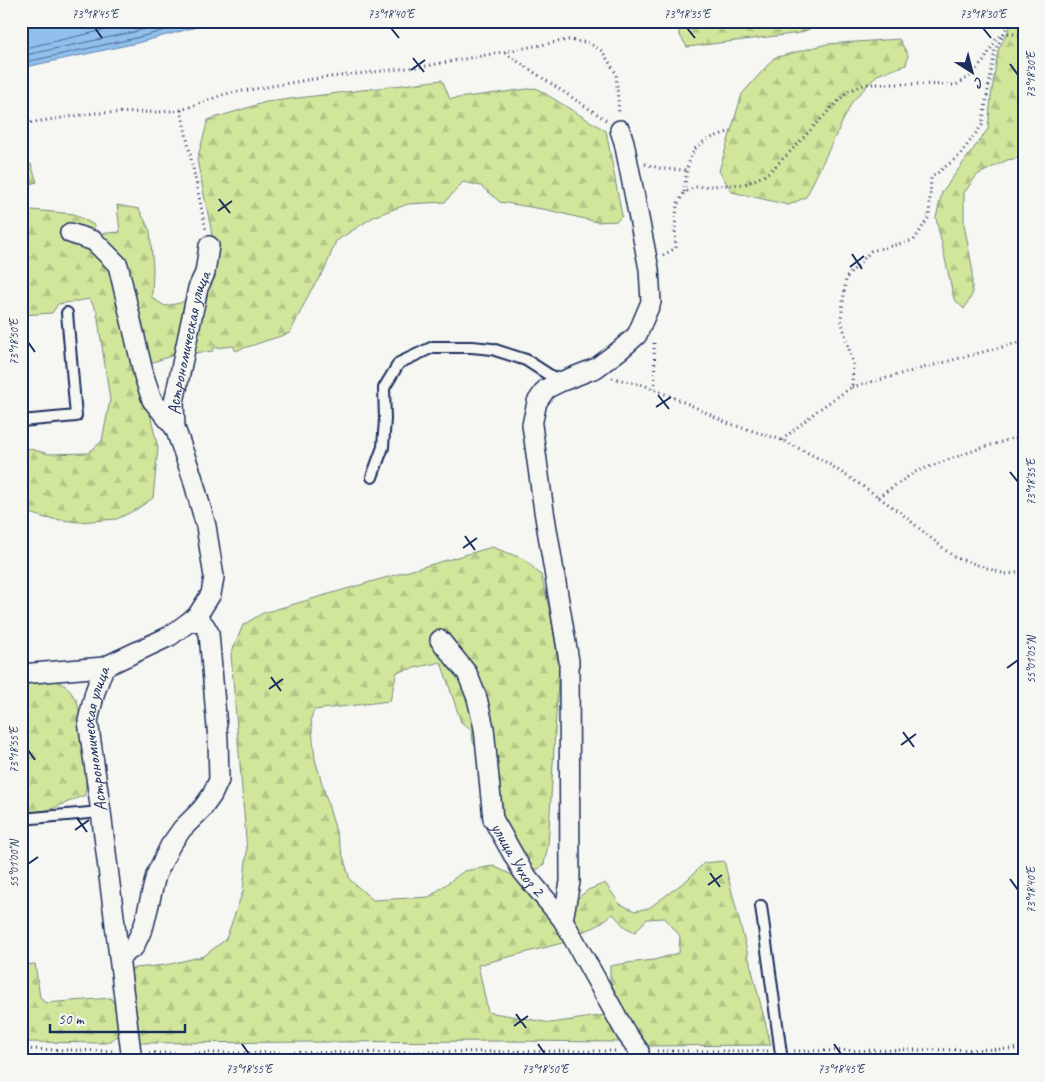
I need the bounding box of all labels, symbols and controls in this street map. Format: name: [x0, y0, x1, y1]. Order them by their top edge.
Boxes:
text: 73°18'45"E: [72, 6, 120, 22]
text: 73°18'40"E: [368, 6, 416, 22]
text: 73°18'35"E: [664, 6, 712, 22]
text: 73°18'30"E: [960, 6, 1008, 22]
north arrow: [948, 48, 998, 98]
text: 73°18'30"E: [1023, 50, 1039, 98]
text: С: [970, 73, 987, 92]
street label: Астрономическая улица: [163, 266, 216, 416]
text: 73°18'50"E: [6, 317, 22, 365]
text: 73°18'35"E: [1023, 457, 1039, 505]
text: 55°01'05"N: [1023, 635, 1039, 684]
street label: Астрономическая улица: [77, 662, 115, 813]
text: 73°18'55"E: [6, 725, 22, 773]
street label: улица Учхоз 2: [486, 817, 551, 902]
text: 55°01'00"N: [6, 839, 22, 888]
text: 73°18'40"E: [1023, 865, 1039, 913]
scale bar: [50, 1002, 185, 1034]
text: 50 m: [58, 1010, 85, 1029]
text: 73°18'55"E: [226, 1061, 274, 1077]
text: 73°18'50"E: [522, 1061, 570, 1077]
text: 73°18'45"E: [818, 1061, 866, 1077]

